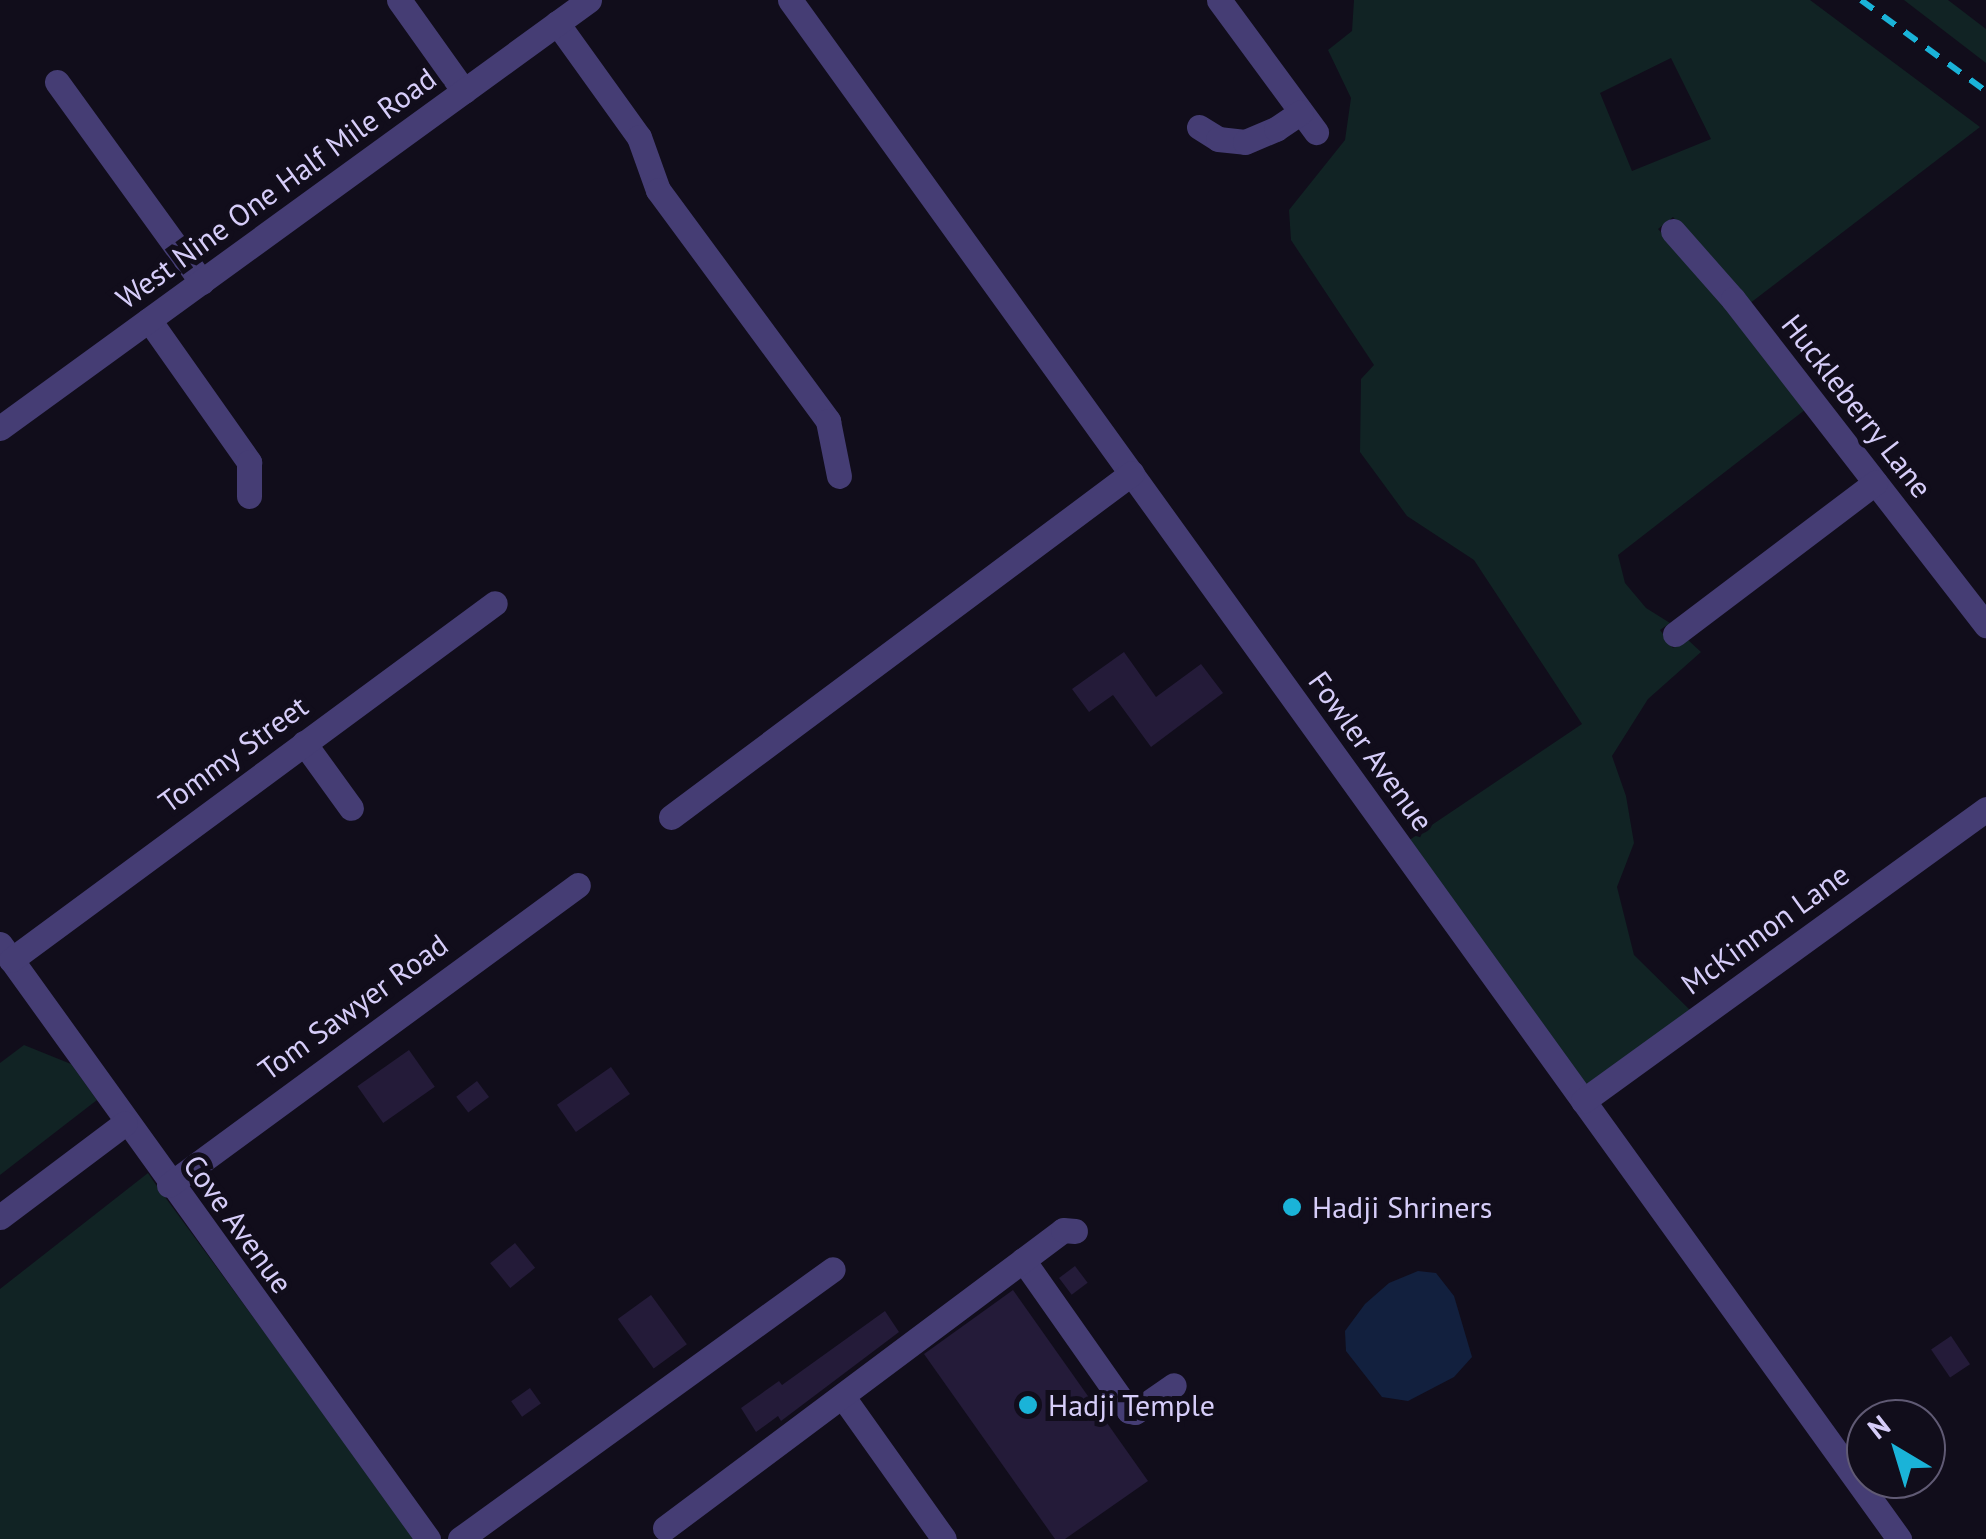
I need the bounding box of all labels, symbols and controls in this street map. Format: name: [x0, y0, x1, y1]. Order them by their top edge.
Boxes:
street label: West Nine One Half Mile Road: [109, 60, 443, 316]
street label: Huckleberry Lane: [1774, 307, 1940, 505]
street label: Fowler Avenue: [1301, 664, 1441, 838]
street label: Tommy Street: [151, 688, 315, 820]
street label: McKinnon Lane: [1674, 856, 1856, 1002]
street label: Tom Sawyer Road: [251, 926, 455, 1088]
street label: Cove Avenue: [176, 1148, 300, 1300]
place label: Hadji Shriners: [1312, 1189, 1492, 1225]
marker: Hadji Shriners: [1281, 1196, 1303, 1218]
place label: Hadji Temple: [1048, 1387, 1216, 1423]
marker: Hadji Temple: [1017, 1394, 1039, 1416]
north arrow: [1846, 1399, 1946, 1499]
text: N: [1860, 1406, 1897, 1447]

